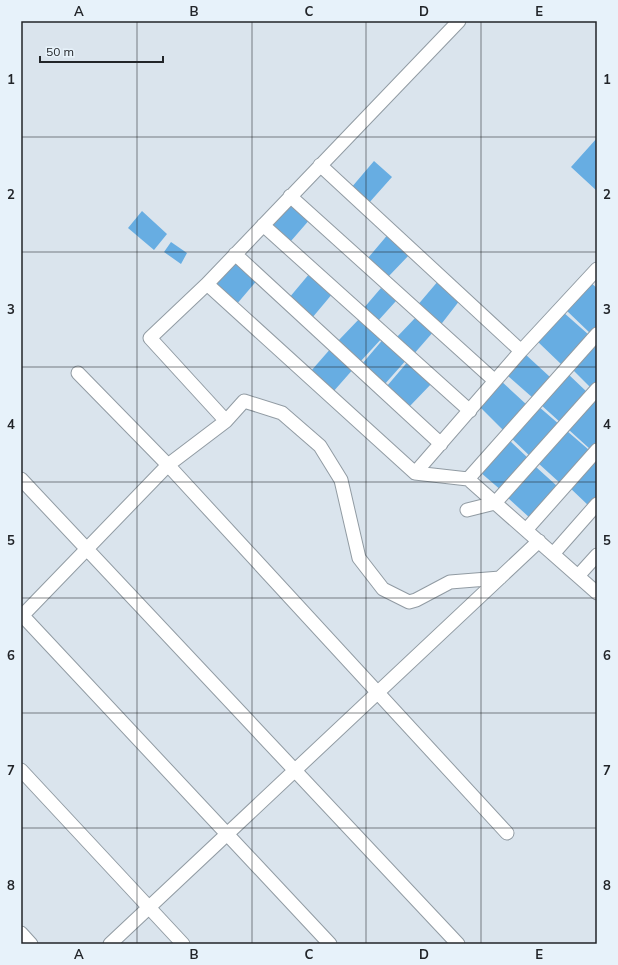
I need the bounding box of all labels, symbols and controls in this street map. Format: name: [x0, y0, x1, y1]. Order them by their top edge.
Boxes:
text: A: [74, 3, 84, 19]
text: B: [190, 3, 199, 19]
text: C: [305, 3, 314, 19]
text: D: [419, 3, 429, 19]
text: E: [535, 3, 543, 19]
scale bar: [40, 38, 163, 64]
text: 50 m: [46, 44, 74, 59]
text: 1: [7, 71, 15, 87]
text: 1: [603, 71, 611, 87]
text: 2: [7, 186, 15, 202]
text: 2: [603, 186, 611, 202]
text: 3: [7, 301, 15, 317]
text: 3: [603, 301, 611, 317]
text: 4: [7, 416, 15, 432]
text: 4: [603, 416, 611, 432]
text: 5: [7, 532, 15, 548]
text: 5: [603, 532, 611, 548]
text: 6: [7, 647, 15, 663]
text: 6: [603, 647, 611, 663]
text: 7: [7, 762, 15, 778]
text: 7: [603, 762, 611, 778]
text: 8: [7, 877, 15, 893]
text: 8: [603, 877, 611, 893]
text: A: [74, 946, 84, 962]
text: B: [190, 946, 199, 962]
text: C: [305, 946, 314, 962]
text: D: [419, 946, 429, 962]
text: E: [535, 946, 543, 962]

